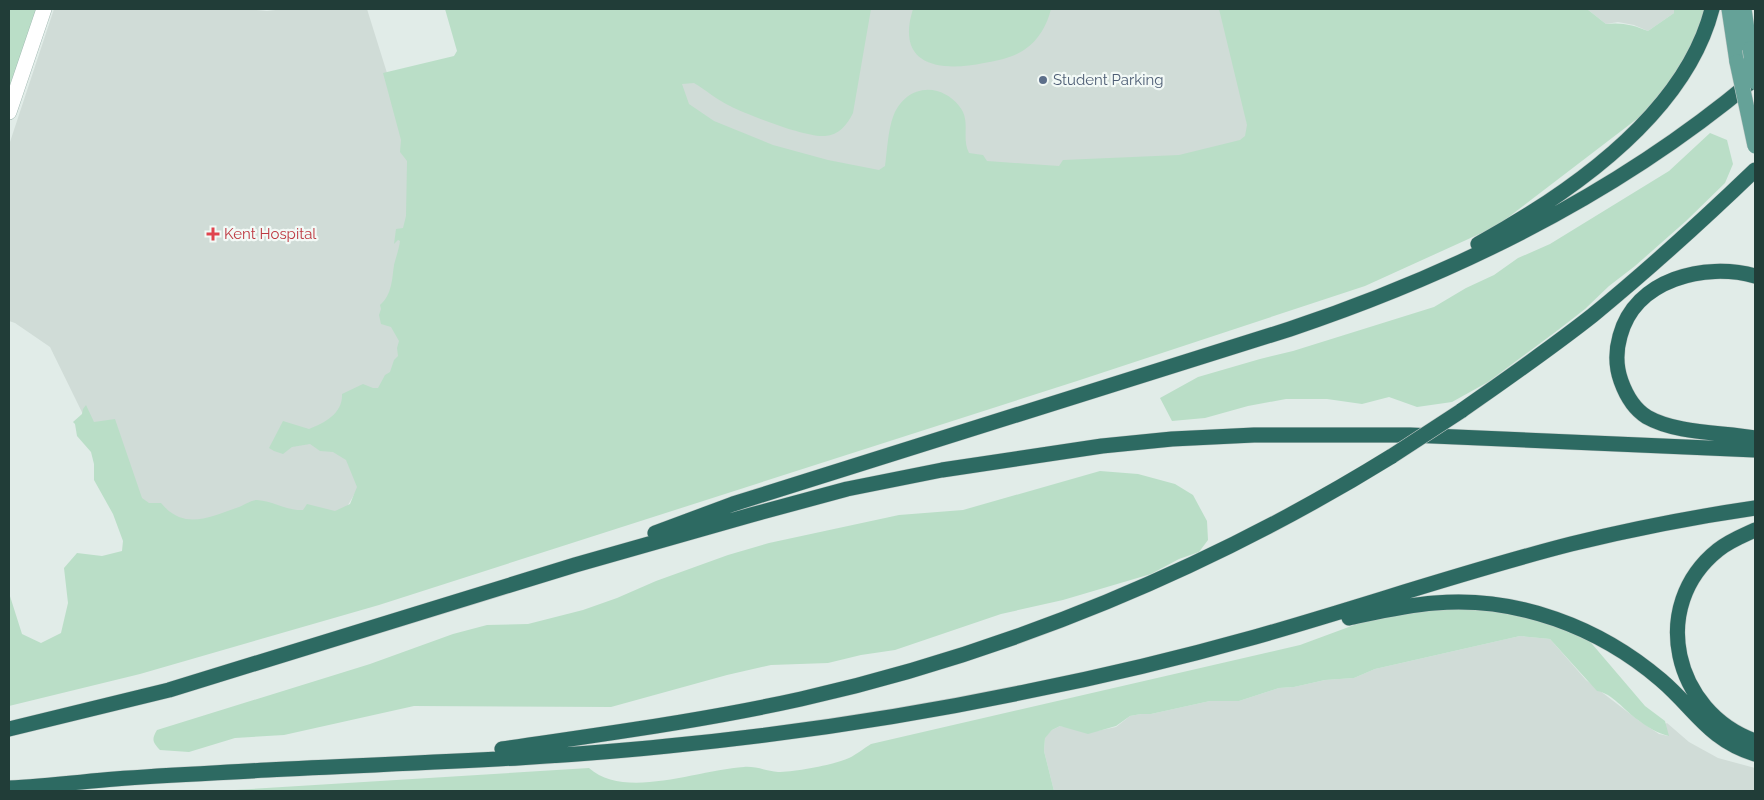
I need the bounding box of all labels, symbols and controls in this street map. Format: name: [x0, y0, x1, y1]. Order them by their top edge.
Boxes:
place label: Student Parking: [1053, 71, 1163, 89]
marker: Student Parking: [1037, 74, 1049, 86]
place label: Kent Hospital: [224, 225, 317, 243]
marker: Kent Hospital: [206, 227, 220, 241]

